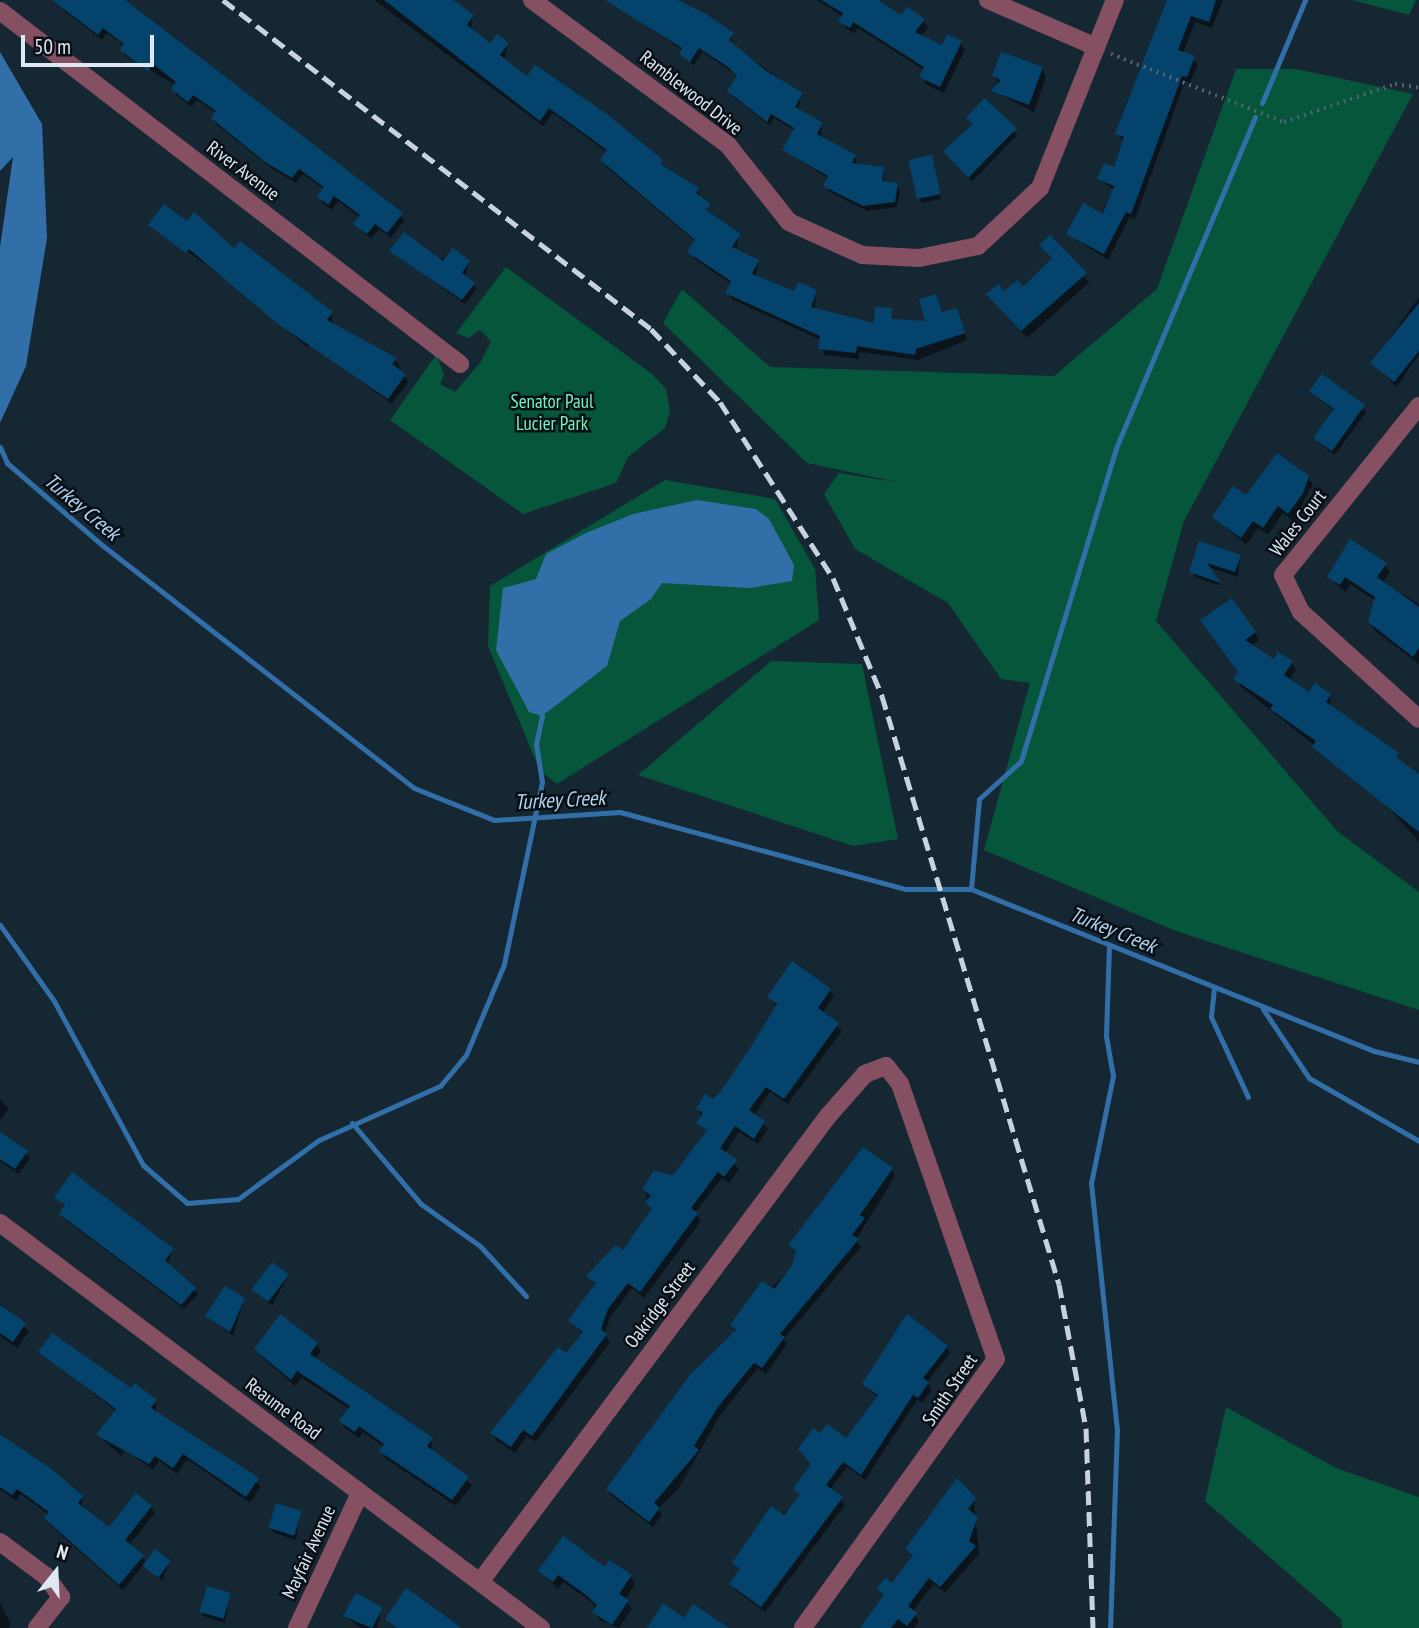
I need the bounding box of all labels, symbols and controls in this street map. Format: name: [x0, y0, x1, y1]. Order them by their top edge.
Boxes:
scale bar: [24, 21, 158, 65]
text: 50 m: [34, 33, 71, 60]
street label: Ramblewood Drive: [635, 46, 747, 140]
street label: River Avenue: [202, 136, 284, 206]
park label: Senator Paul Lucier Park: [511, 391, 593, 435]
water label: Turkey Creek: [39, 468, 125, 546]
street label: Wales Court: [1265, 485, 1331, 561]
water label: Turkey Creek: [514, 785, 606, 815]
water label: Turkey Creek: [1066, 901, 1160, 959]
street label: Oakridge Street: [620, 1257, 700, 1353]
street label: Smith Street: [918, 1350, 982, 1430]
street label: Reaume Road: [241, 1373, 325, 1445]
street label: Mayfair Avenue: [277, 1502, 341, 1602]
north arrow: [21, 1537, 91, 1607]
text: N: [54, 1539, 71, 1565]

